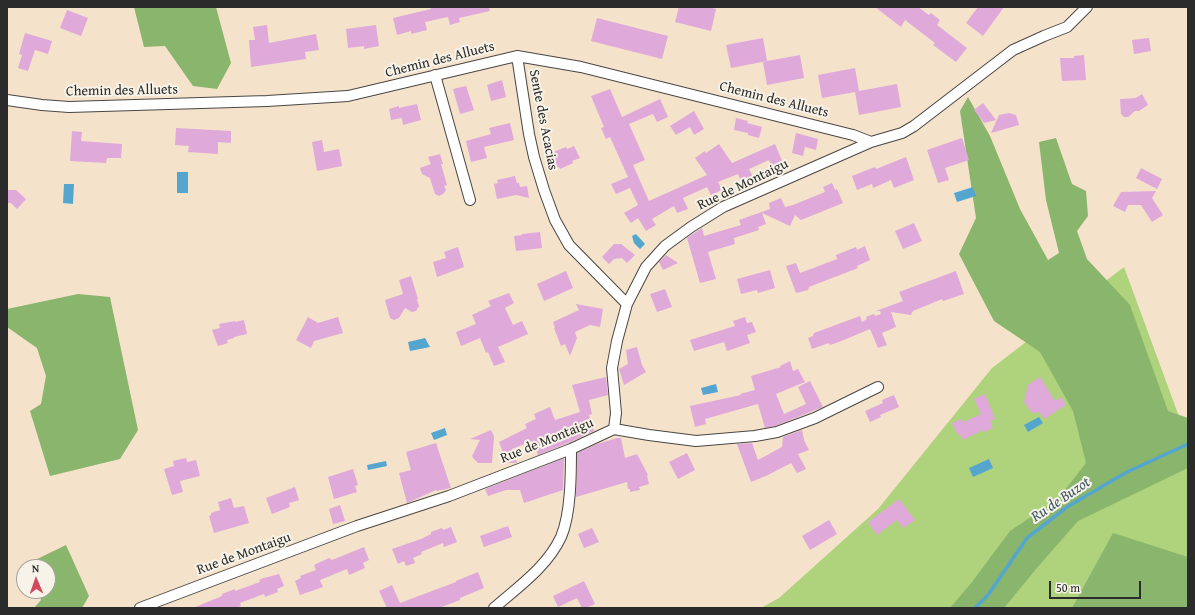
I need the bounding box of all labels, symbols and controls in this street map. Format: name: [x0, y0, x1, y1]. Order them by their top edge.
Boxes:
street label: Chemin des Alluets: [384, 38, 496, 82]
street label: Sente des Acacias: [525, 68, 561, 172]
street label: Chemin des Alluets: [718, 78, 830, 122]
street label: Chemin des Alluets: [66, 82, 178, 100]
street label: Rue de Montaigu: [695, 156, 791, 214]
street label: Rue de Montaigu: [498, 415, 596, 467]
water label: Ru de Buzot: [1028, 474, 1094, 526]
street label: Rue de Montaigu: [195, 529, 293, 579]
north arrow: [16, 559, 56, 599]
text: N: [32, 560, 40, 576]
scale bar: [1051, 573, 1143, 599]
text: 50 m: [1056, 579, 1080, 596]

